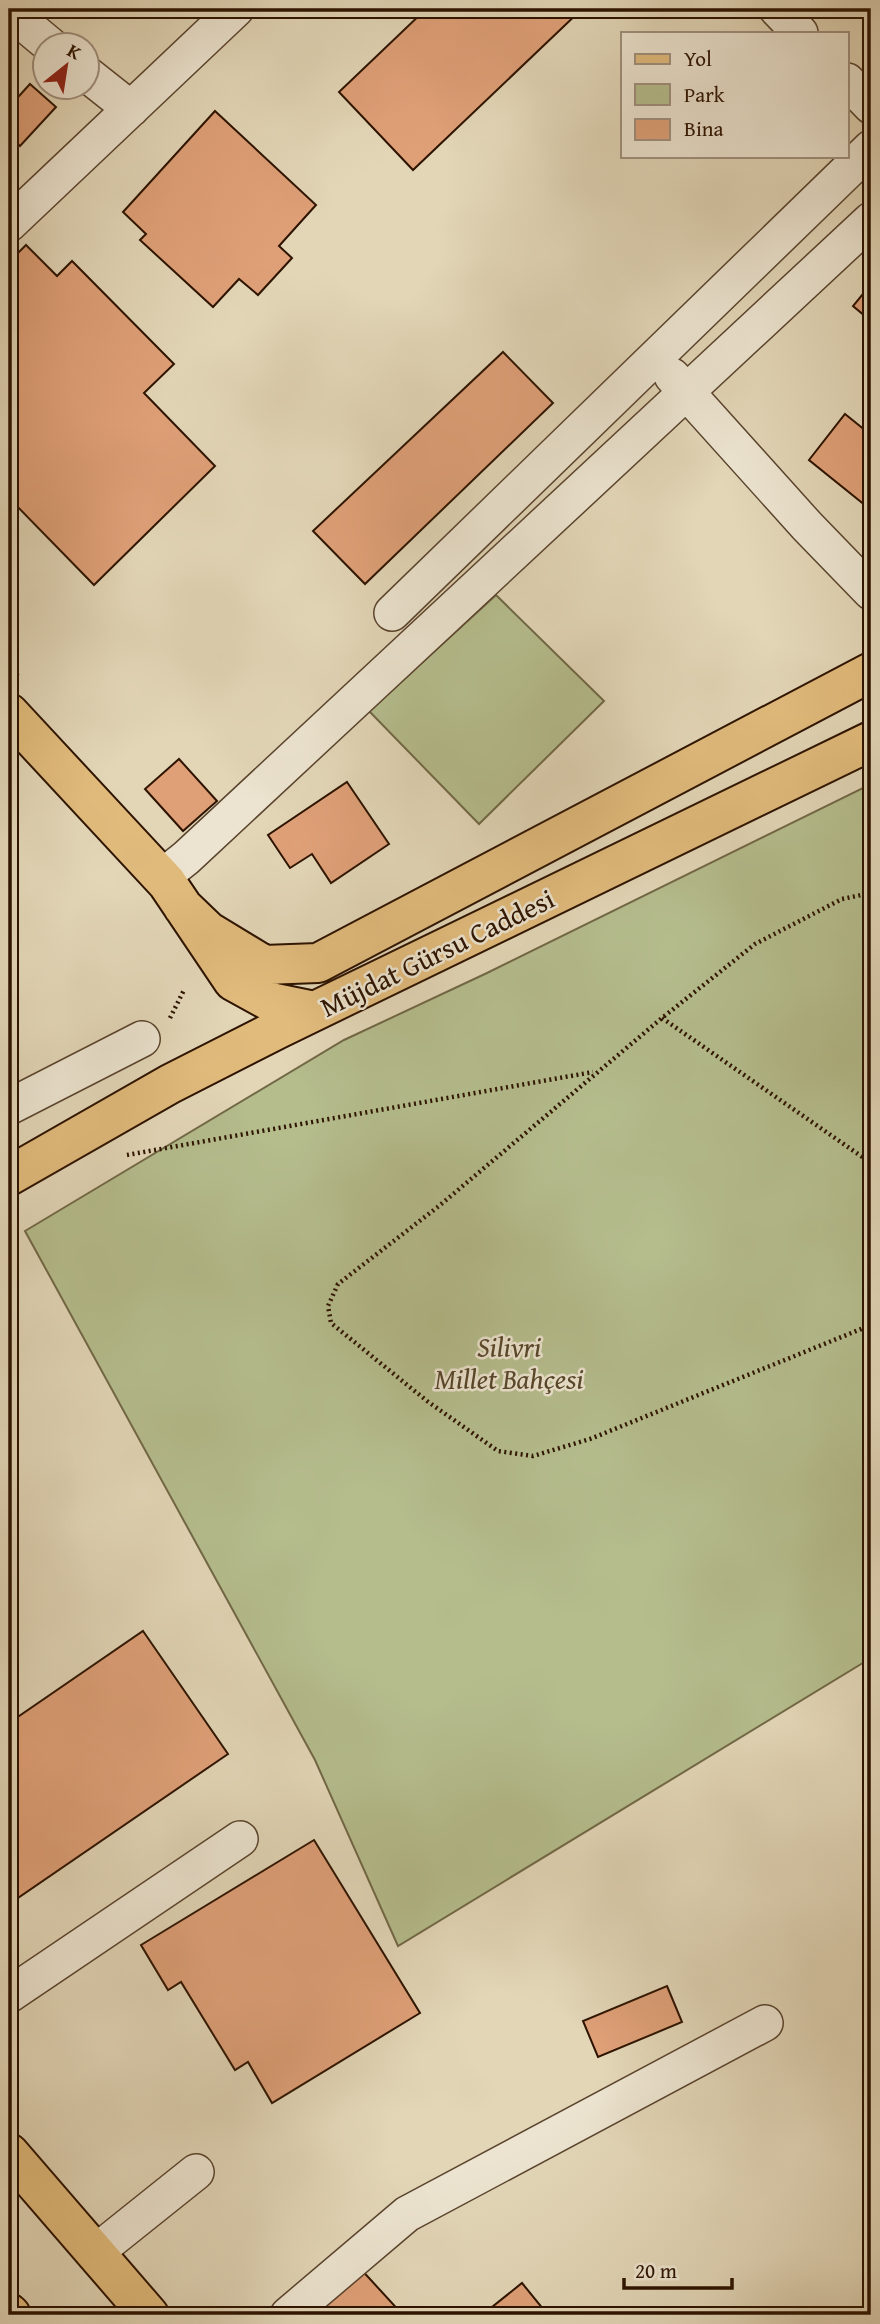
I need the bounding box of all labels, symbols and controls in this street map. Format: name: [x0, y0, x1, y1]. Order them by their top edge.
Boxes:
north arrow: [32, 32, 102, 102]
legend: [621, 32, 848, 158]
text: K: [62, 36, 87, 66]
text: Yol: [684, 43, 712, 74]
text: Park: [684, 79, 725, 110]
text: Bina: [684, 113, 724, 144]
street label: Müjdat Gürsu Caddesi: [313, 877, 561, 1027]
park label: Silivri Millet Bahçesi: [435, 1326, 583, 1399]
scale bar: [624, 2247, 733, 2291]
text: 20 m: [635, 2255, 677, 2286]

